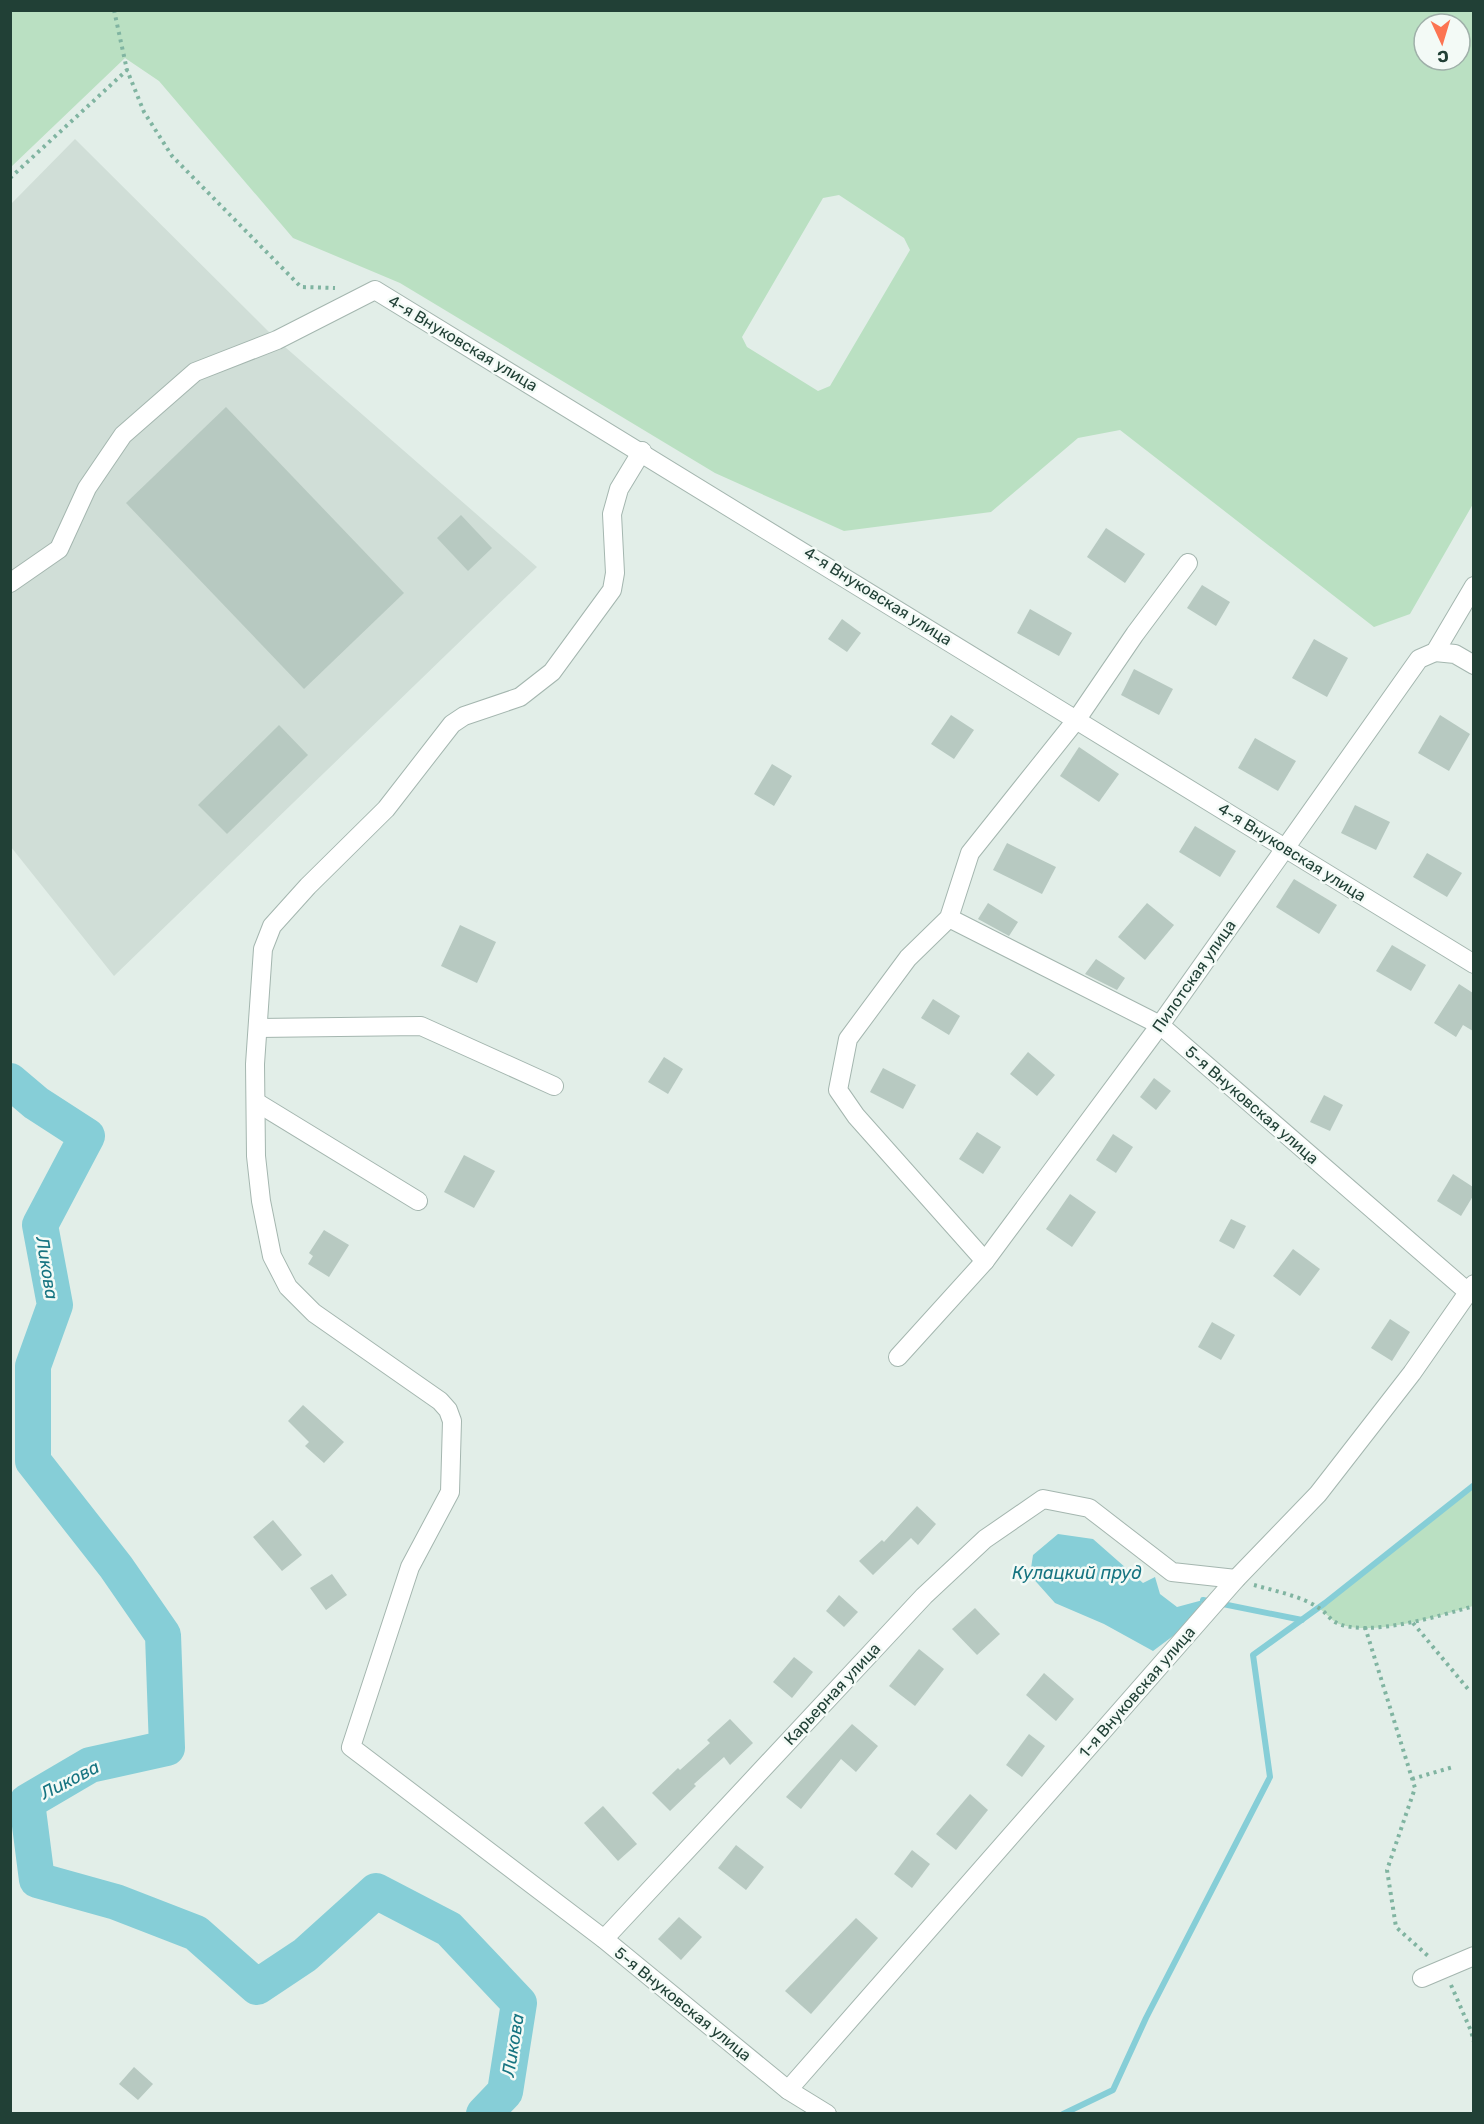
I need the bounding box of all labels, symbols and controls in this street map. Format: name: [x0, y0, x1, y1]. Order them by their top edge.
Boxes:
north arrow: [1412, 12, 1472, 72]
text: С: [1437, 47, 1449, 66]
street label: 4-я Внуковская улица: [385, 291, 541, 395]
street label: 4-я Внуковская улица: [801, 543, 955, 649]
street label: 4-я Внуковская улица: [1215, 799, 1369, 905]
street label: Пилотская улица: [1148, 916, 1240, 1036]
street label: 5-я Внуковская улица: [1181, 1042, 1323, 1168]
water label: Ликова: [31, 1234, 63, 1301]
water label: Кулацкий пруд: [1012, 1562, 1142, 1584]
street label: 1-я Внуковская улица: [1075, 1622, 1199, 1762]
street label: Карьерная улица: [780, 1639, 884, 1749]
water label: Ликова: [36, 1756, 104, 1805]
street label: 5-я Внуковская улица: [611, 1943, 755, 2065]
water label: Ликова: [497, 2012, 529, 2079]

